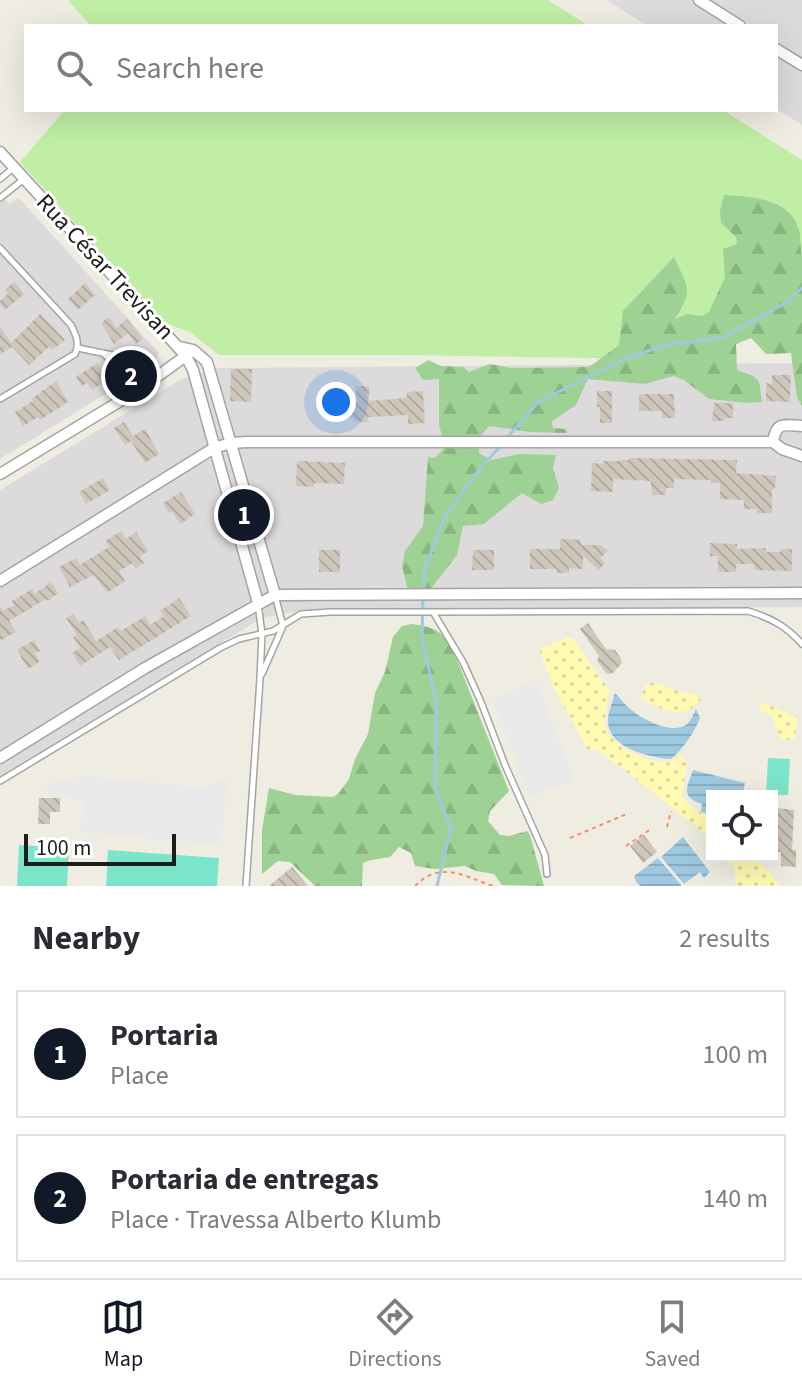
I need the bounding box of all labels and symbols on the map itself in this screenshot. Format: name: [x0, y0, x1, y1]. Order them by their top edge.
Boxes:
street label: Rua César Trevisan: [28, 186, 182, 348]
pin: 2: [105, 346, 157, 406]
your location: [316, 382, 356, 422]
pin: 1: [218, 485, 270, 545]
scale bar: [24, 830, 176, 866]

